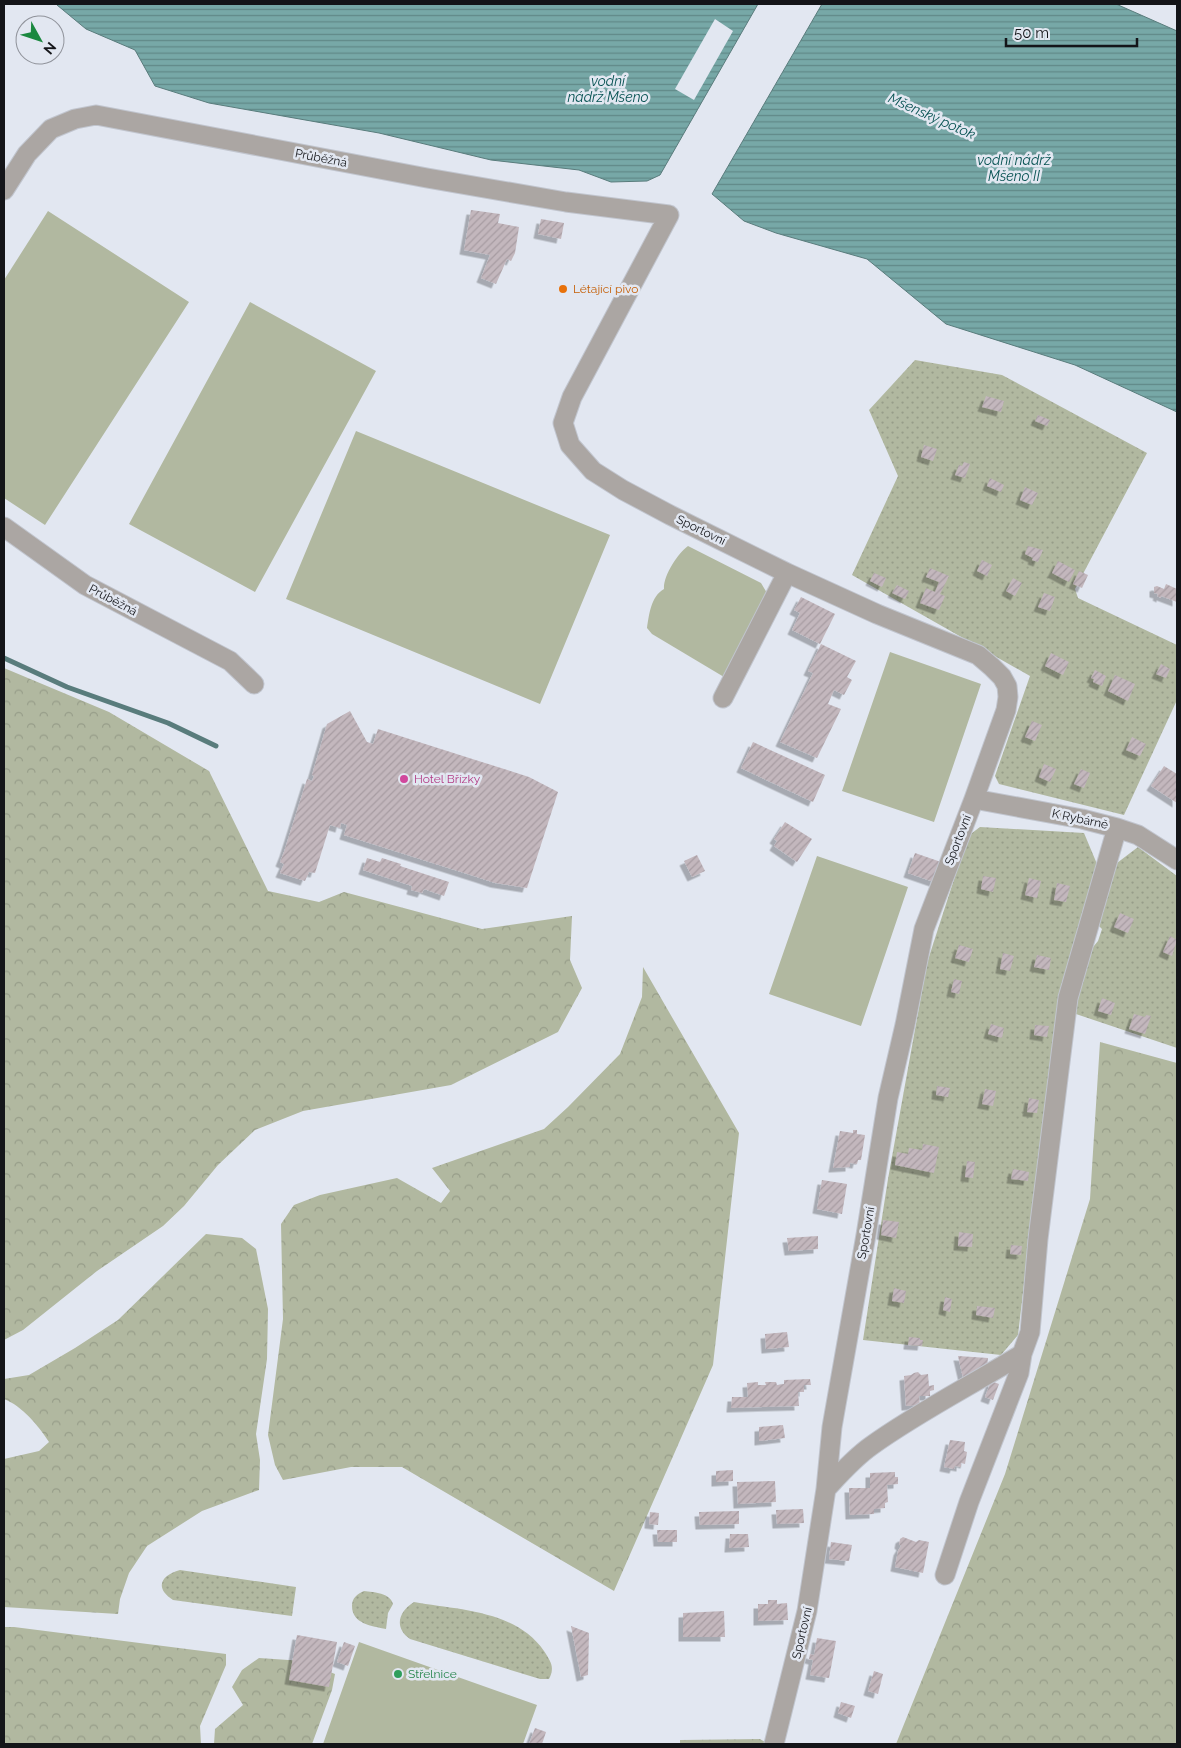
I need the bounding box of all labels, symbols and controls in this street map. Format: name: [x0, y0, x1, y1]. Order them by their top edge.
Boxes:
north arrow: [15, 15, 65, 65]
scale bar: [1006, 15, 1137, 47]
text: 50 m: [1014, 24, 1049, 42]
text: N: [40, 39, 60, 58]
water label: vodní nádrž Mšeno: [568, 73, 648, 105]
water label: Mšenský potok: [886, 90, 978, 143]
street label: Průběžná: [294, 146, 348, 170]
water label: vodní nádrž Mšeno II: [977, 152, 1051, 184]
place label: Létající pivo: [573, 282, 638, 296]
marker: Létající pivo: [557, 283, 569, 295]
street label: Sportovní: [674, 512, 728, 548]
street label: Průběžná: [86, 581, 140, 619]
place label: Hotel Břízky: [414, 772, 481, 786]
marker: Hotel Břízky: [398, 773, 410, 785]
street label: K Rybárně: [1051, 806, 1109, 832]
street label: Sportovní: [942, 812, 974, 867]
street label: Sportovní: [855, 1205, 878, 1260]
street label: Sportovní: [789, 1605, 815, 1660]
place label: Střelnice: [408, 1667, 457, 1681]
marker: Střelnice: [392, 1668, 404, 1680]

